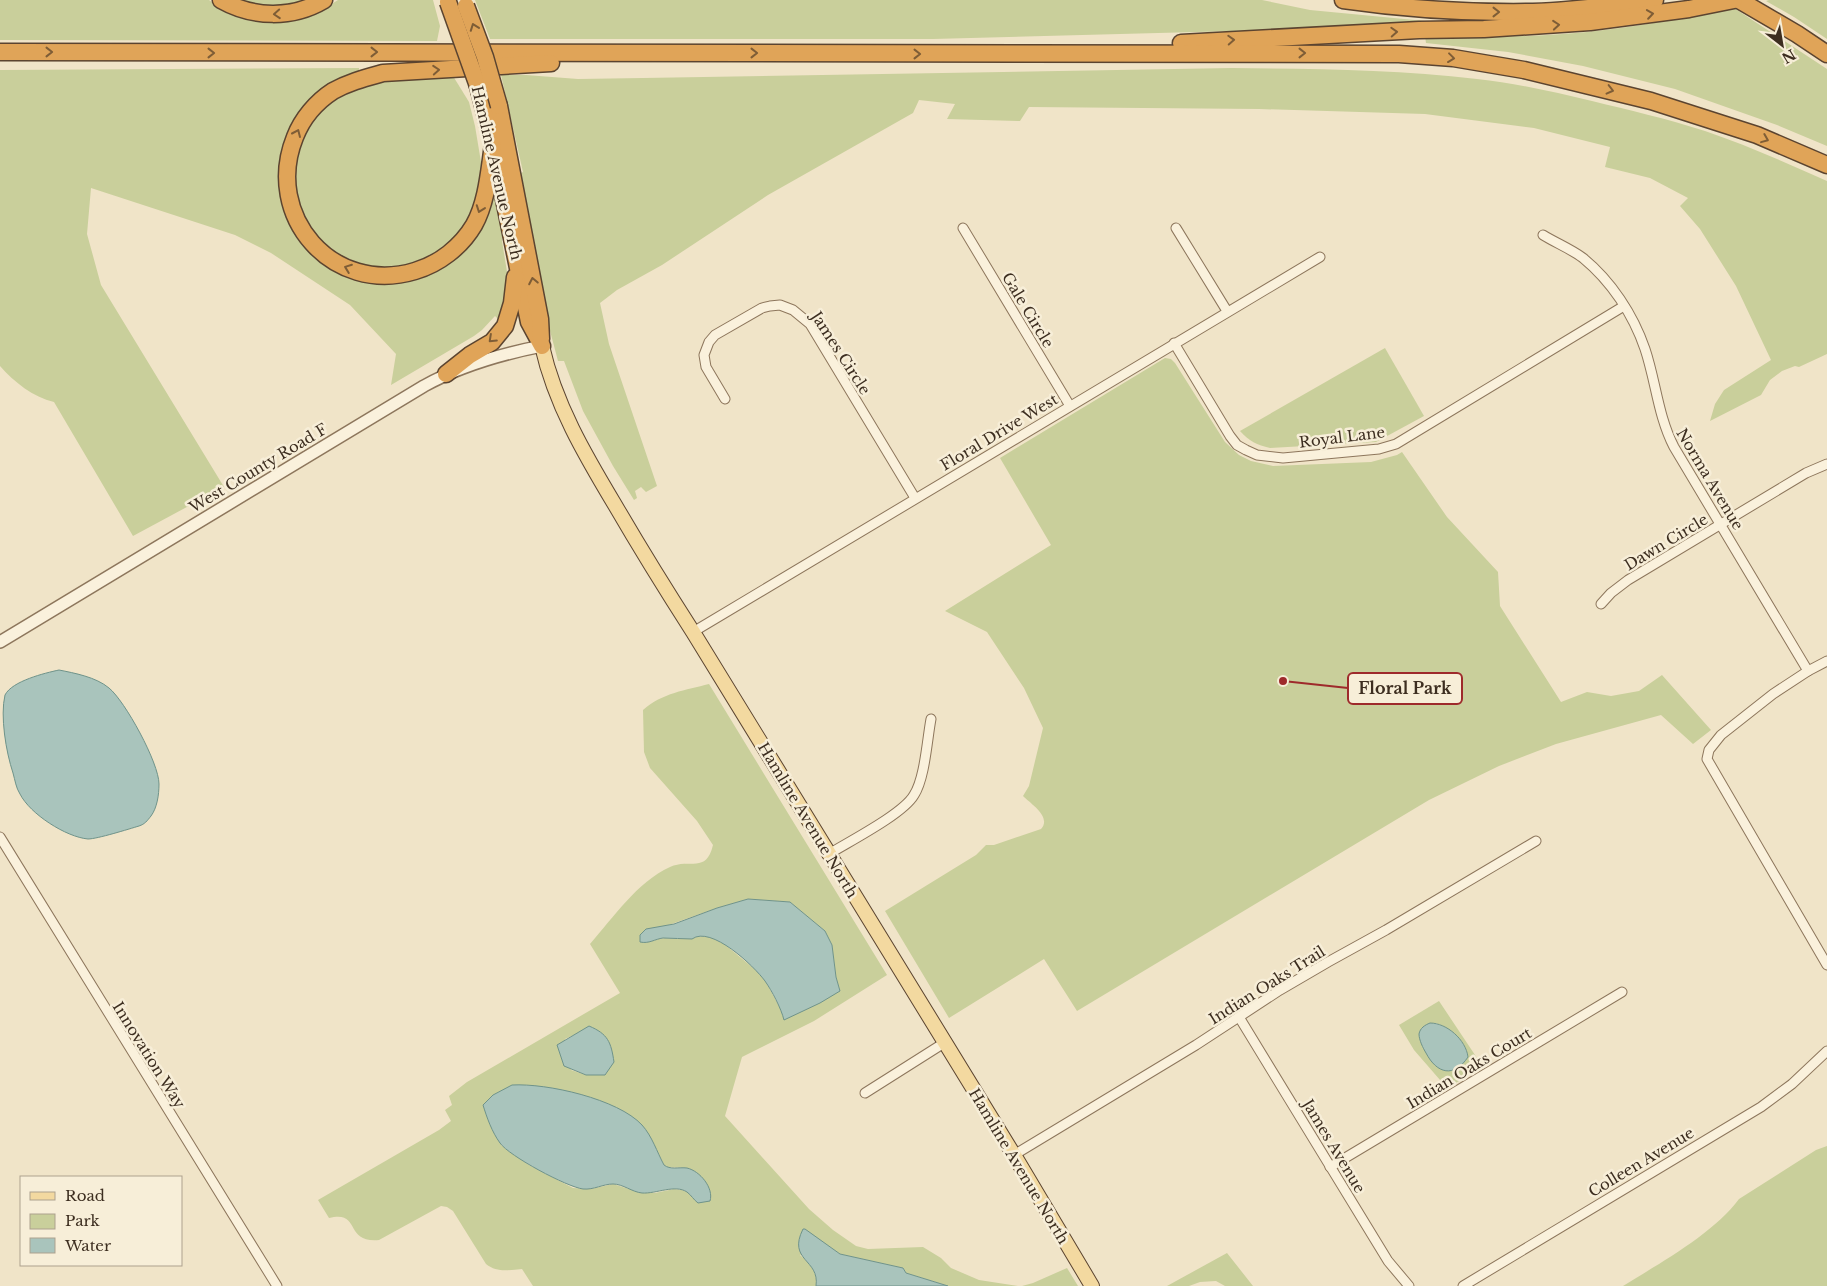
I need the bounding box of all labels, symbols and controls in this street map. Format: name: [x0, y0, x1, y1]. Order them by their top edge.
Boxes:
one-way arrow: [1492, 7, 1500, 17]
one-way arrow: [273, 8, 281, 19]
one-way arrow: [1646, 9, 1654, 20]
one-way arrow: [1552, 19, 1560, 30]
north arrow: [1757, 20, 1807, 70]
one-way arrow: [470, 23, 480, 31]
one-way arrow: [1390, 26, 1398, 37]
one-way arrow: [1228, 35, 1236, 46]
text: N: [1778, 45, 1799, 67]
one-way arrow: [45, 47, 53, 57]
one-way arrow: [207, 47, 215, 58]
one-way arrow: [370, 47, 378, 58]
one-way arrow: [750, 48, 758, 58]
one-way arrow: [1298, 48, 1306, 58]
one-way arrow: [913, 49, 921, 59]
one-way arrow: [1447, 52, 1455, 63]
one-way arrow: [432, 65, 440, 76]
street label: Hamline Avenue North: [468, 84, 526, 262]
one-way arrow: [1606, 85, 1614, 95]
one-way arrow: [290, 129, 301, 138]
one-way arrow: [1760, 133, 1769, 143]
one-way arrow: [476, 205, 486, 213]
one-way arrow: [344, 264, 353, 274]
street label: Gale Circle: [998, 269, 1058, 351]
one-way arrow: [528, 276, 539, 285]
street label: James Circle: [806, 306, 875, 398]
one-way arrow: [489, 334, 498, 343]
street label: Floral Drive West: [937, 389, 1061, 475]
street label: West County Road F: [185, 419, 330, 517]
street label: Royal Lane: [1298, 422, 1386, 452]
street label: Norma Avenue: [1672, 425, 1748, 533]
street label: Dawn Circle: [1621, 510, 1711, 574]
callout: Floral Park: [1348, 673, 1462, 704]
text: Floral Park: [1358, 678, 1452, 698]
street label: Hamline Avenue North: [754, 739, 862, 901]
street label: Indian Oaks Trail: [1205, 942, 1329, 1028]
street label: Innovation Way: [109, 998, 190, 1112]
street label: Indian Oaks Court: [1403, 1023, 1535, 1113]
street label: Hamline Avenue North: [965, 1085, 1073, 1247]
street label: James Avenue: [1298, 1094, 1369, 1196]
street label: Colleen Avenue: [1585, 1123, 1697, 1201]
legend: [20, 1176, 182, 1266]
text: Road: [65, 1186, 105, 1205]
text: Park: [65, 1211, 101, 1230]
text: Water: [64, 1236, 112, 1255]

